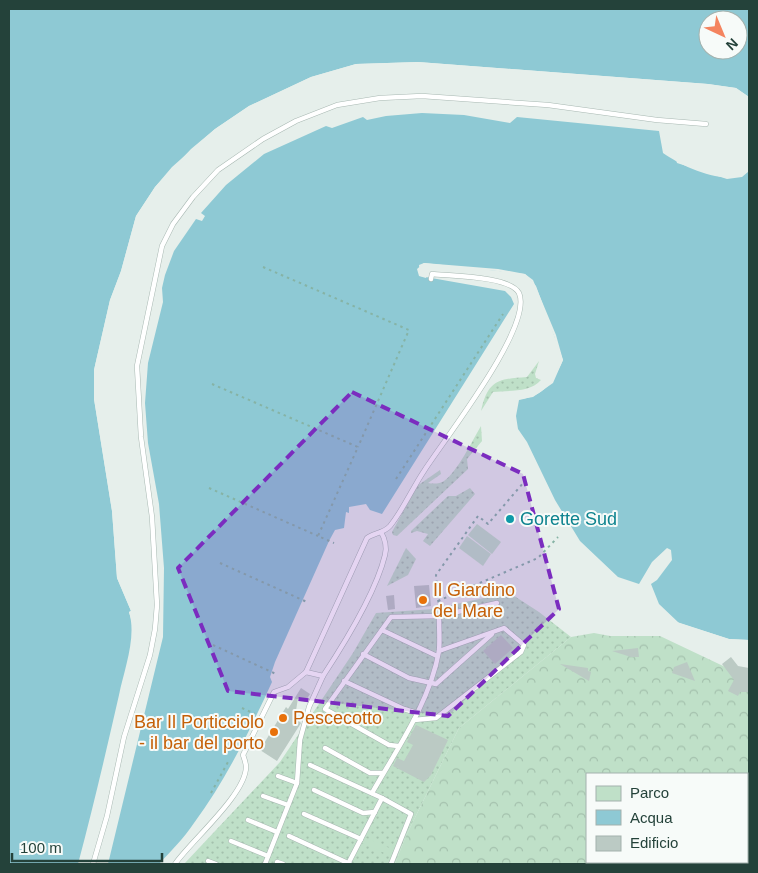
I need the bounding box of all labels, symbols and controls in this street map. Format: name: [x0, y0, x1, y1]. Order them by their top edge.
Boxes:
north arrow: [698, 10, 748, 60]
text: N: [723, 35, 741, 54]
place label: Gorette Sud: [520, 509, 617, 529]
marker: Gorette Sud: [504, 513, 516, 525]
place label: Il Giardino del Mare: [433, 580, 515, 621]
marker: Il Giardino del Mare: [417, 594, 429, 606]
place label: Pescecotto: [293, 708, 382, 728]
place label: Bar Il Porticciolo - il bar del porto: [134, 712, 264, 753]
marker: Pescecotto: [277, 712, 289, 724]
marker: Bar Il Porticciolo - il bar del porto: [268, 726, 280, 738]
legend: [586, 773, 748, 863]
text: Parco: [630, 784, 669, 801]
text: Acqua: [630, 809, 673, 826]
scale bar: [12, 830, 162, 862]
text: Edificio: [630, 834, 678, 851]
text: 100 m: [20, 839, 62, 856]

